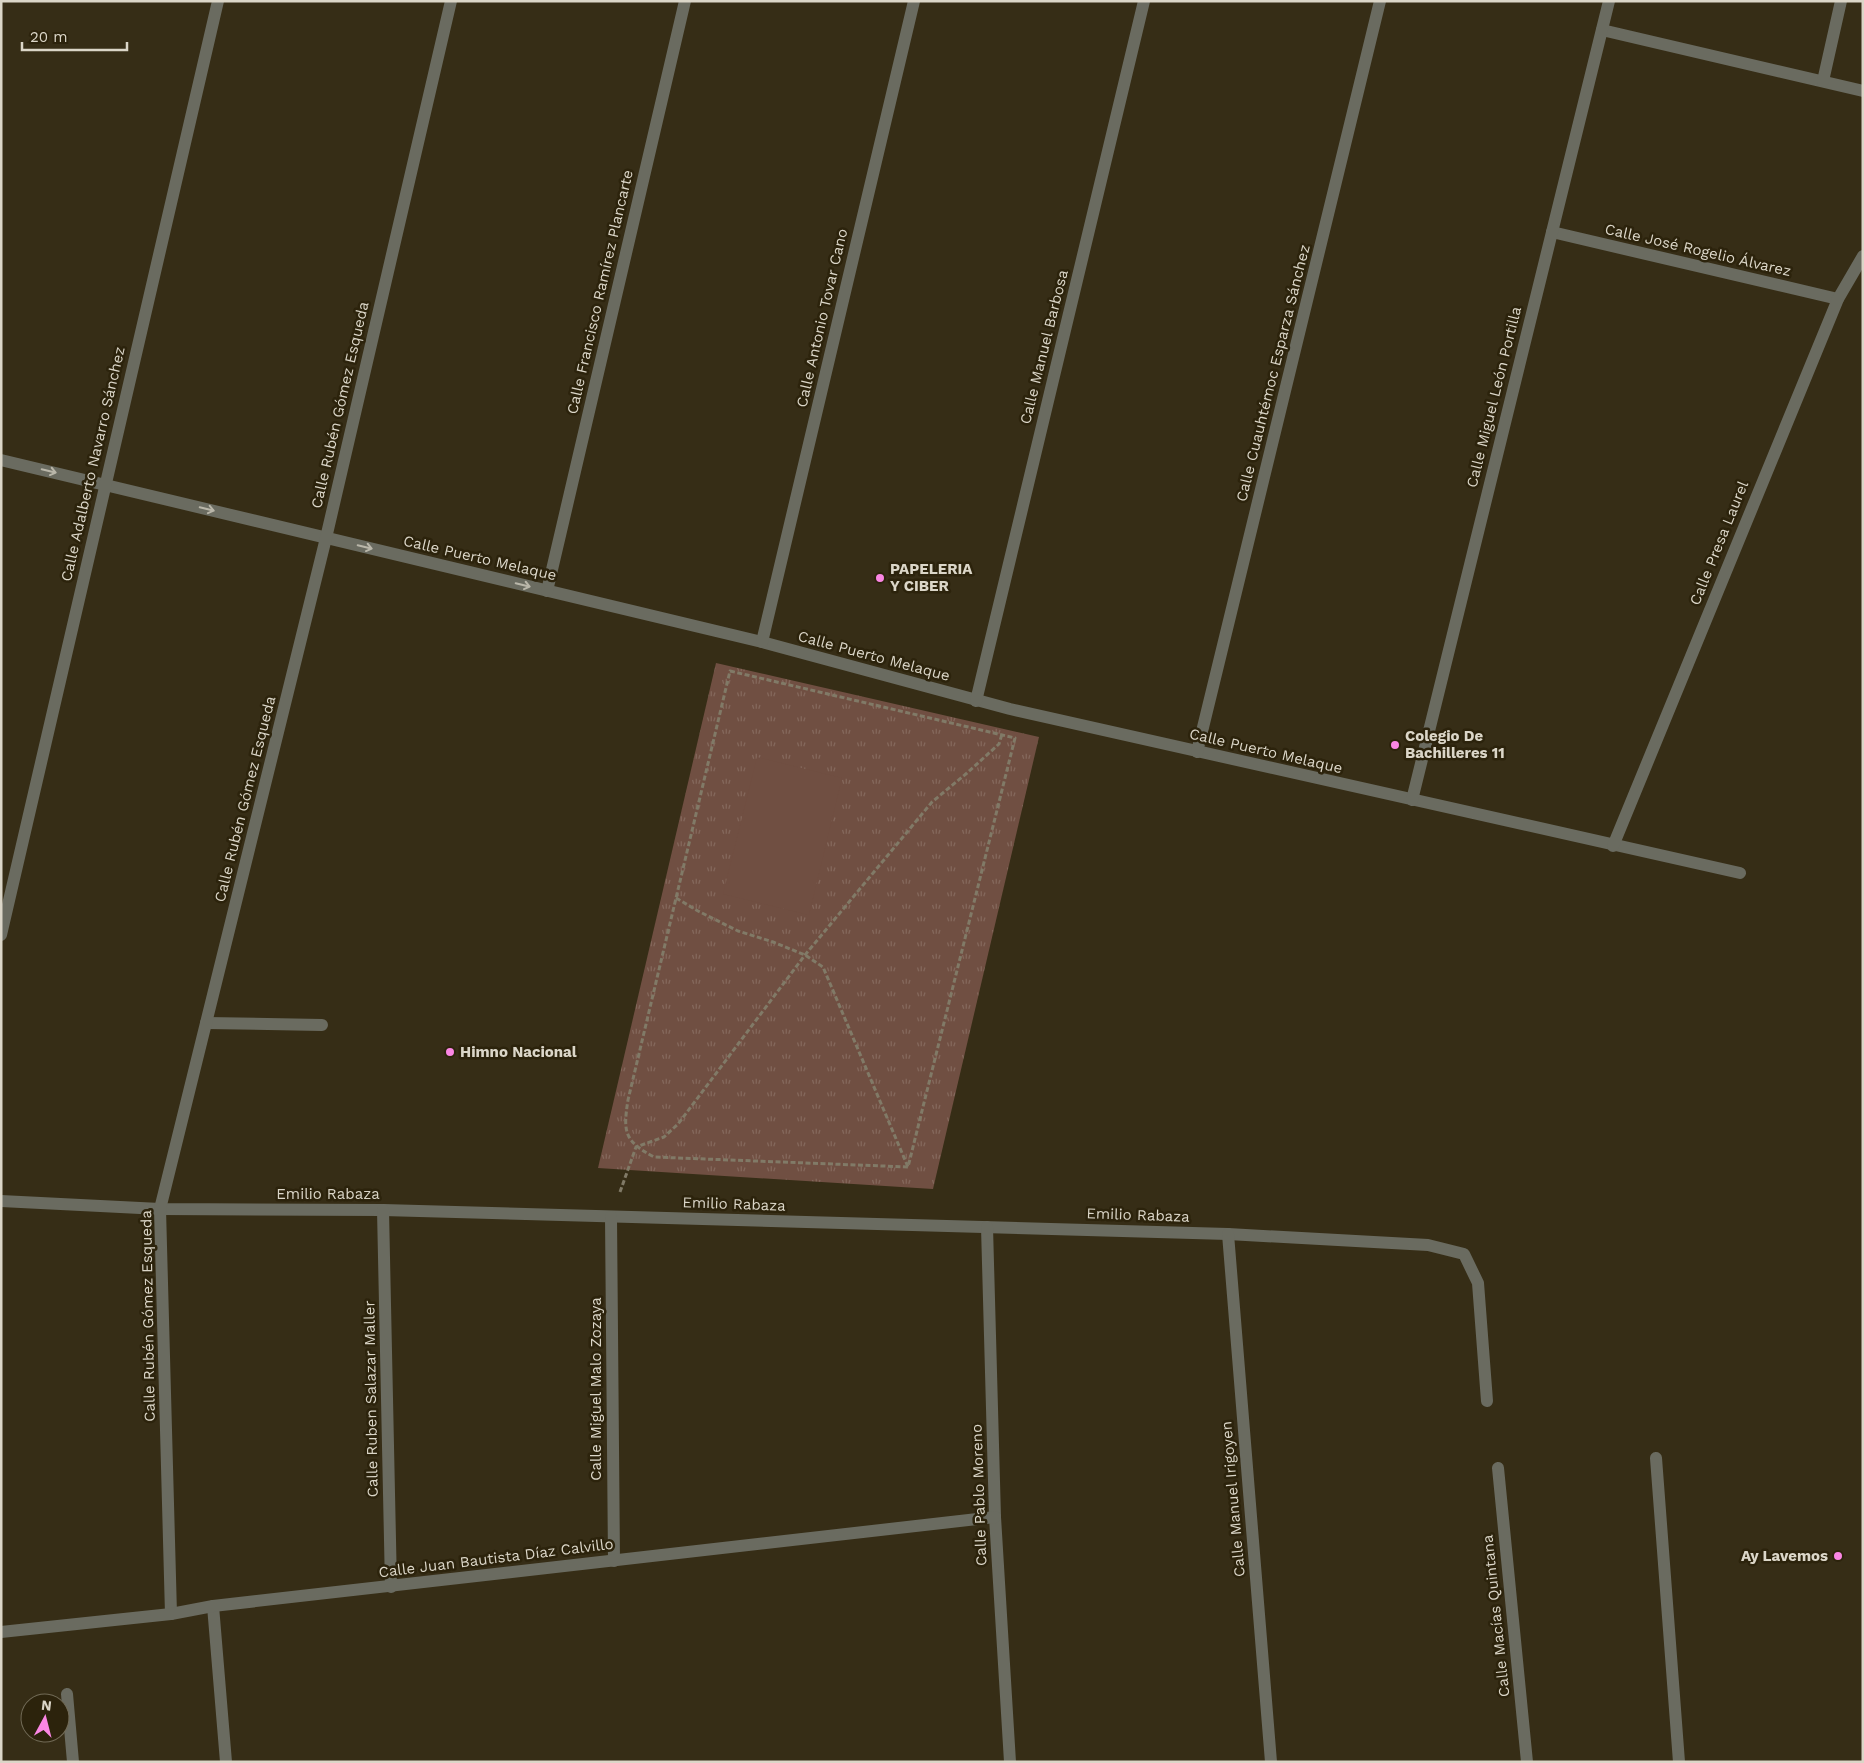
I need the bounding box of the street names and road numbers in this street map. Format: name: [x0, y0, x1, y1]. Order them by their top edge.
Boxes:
street label: Calle Francisco Ramírez Plancarte: [563, 168, 637, 416]
street label: Calle José Rogelio Álvarez: [1603, 220, 1793, 280]
street label: Calle Antonio Tovar Cano: [793, 227, 851, 409]
street label: Calle Cuauhtémoc Esparza Sánchez: [1232, 243, 1314, 503]
street label: Calle Manuel Barbosa: [1016, 267, 1072, 426]
street label: Calle Rubén Gómez Esqueda: [307, 299, 373, 510]
street label: Calle Miguel León Portilla: [1463, 304, 1525, 489]
street label: Calle Adalberto Navarro Sánchez: [57, 345, 129, 583]
street label: Calle Presa Laurel: [1686, 478, 1752, 608]
street label: Calle Puerto Melaque: [402, 532, 558, 584]
street label: Calle Puerto Melaque: [796, 627, 952, 685]
street label: Calle Rubén Gómez Esqueda: [211, 694, 279, 904]
street label: Calle Puerto Melaque: [1188, 725, 1344, 777]
street label: Emilio Rabaza: [276, 1185, 380, 1203]
street label: Emilio Rabaza: [682, 1193, 786, 1215]
street label: Emilio Rabaza: [1086, 1204, 1190, 1226]
street label: Calle Rubén Gómez Esqueda: [137, 1209, 159, 1422]
street label: Calle Miguel Malo Zozaya: [587, 1297, 605, 1481]
street label: Calle Ruben Salazar Maller: [360, 1300, 382, 1498]
street label: Calle Manuel Irigoyen: [1217, 1420, 1249, 1578]
street label: Calle Pablo Moreno: [968, 1424, 990, 1566]
street label: Calle Macías Quintana: [1478, 1533, 1513, 1698]
street label: Calle Juan Bautista Díaz Calvillo: [378, 1535, 614, 1581]

